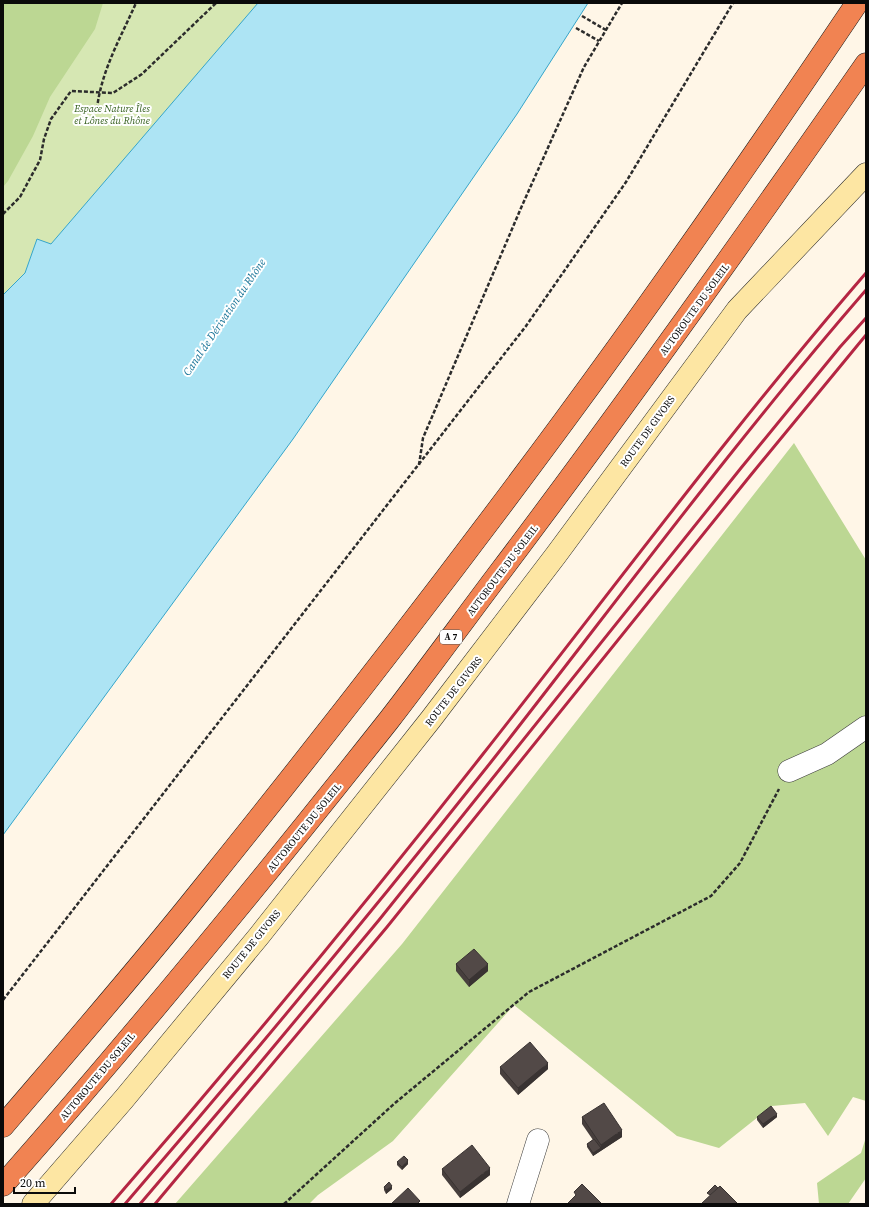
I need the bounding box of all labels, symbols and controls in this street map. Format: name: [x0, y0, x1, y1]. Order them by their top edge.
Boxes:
park label: Espace Nature Îles et Lônes du Rhône: [73, 102, 150, 127]
water label: Canal de Dérivation du Rhône: [180, 255, 269, 379]
street label: AUTOROUTE DU SOLEIL: [657, 261, 732, 358]
street label: ROUTE DE GIVORS: [617, 393, 678, 470]
street label: AUTOROUTE DU SOLEIL: [464, 522, 541, 618]
road number: A 7: [440, 630, 462, 644]
street label: ROUTE DE GIVORS: [422, 654, 485, 729]
street label: AUTOROUTE DU SOLEIL: [265, 780, 344, 874]
street label: ROUTE DE GIVORS: [220, 907, 283, 981]
street label: AUTOROUTE DU SOLEIL: [57, 1030, 138, 1123]
scale bar: [14, 1169, 75, 1195]
text: 20 m: [20, 1175, 46, 1191]

